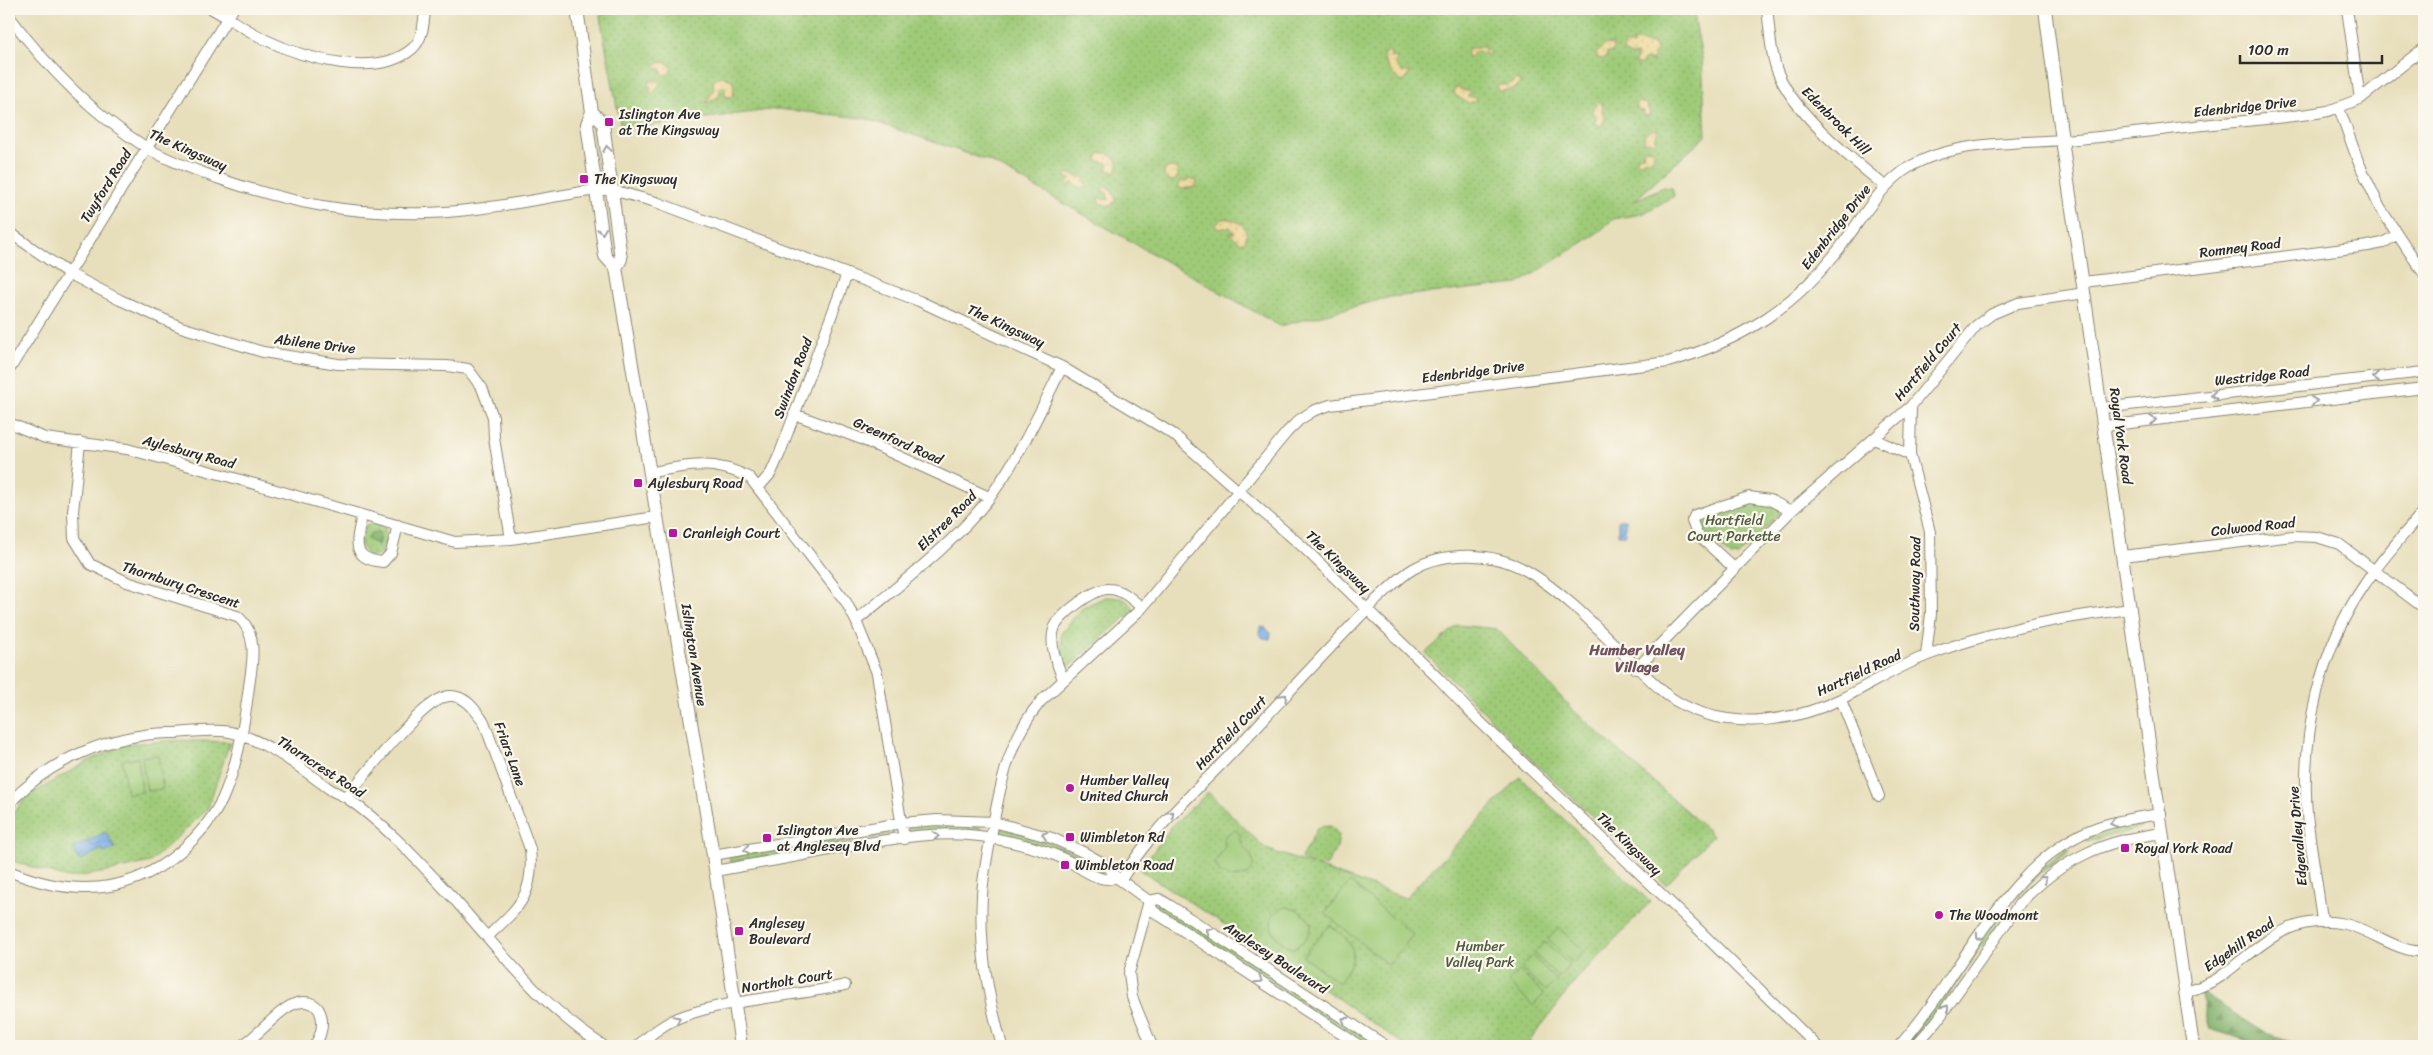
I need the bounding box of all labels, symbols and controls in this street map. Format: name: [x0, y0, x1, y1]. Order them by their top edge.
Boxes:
scale bar: [2240, 32, 2383, 64]
text: 100 m: [2248, 37, 2289, 63]
street label: Edenbrook Hill: [1795, 80, 1877, 162]
street label: Edenbridge Drive: [2192, 89, 2298, 125]
place label: Islington Ave at The Kingsway: [618, 102, 720, 143]
marker: Islington Ave at The Kingsway: [603, 116, 615, 128]
street label: The Kingsway: [145, 122, 232, 179]
street label: Twyford Road: [73, 143, 140, 228]
one-way arrow: [602, 145, 612, 153]
place label: The Kingsway: [594, 167, 678, 192]
marker: The Kingsway: [578, 173, 590, 185]
street label: Edenbridge Drive: [1794, 179, 1878, 275]
one-way arrow: [596, 228, 607, 236]
street label: Romney Road: [2198, 230, 2284, 265]
street label: The Kingsway: [963, 297, 1050, 355]
street label: Hartfield Court: [1888, 316, 1969, 407]
street label: Abilene Drive: [272, 326, 357, 361]
street label: Swindon Road: [766, 332, 821, 422]
street label: Edenbridge Drive: [1420, 353, 1526, 391]
street label: Westridge Road: [2213, 358, 2312, 393]
one-way arrow: [2371, 371, 2379, 382]
street label: Royal York Road: [2102, 386, 2140, 487]
one-way arrow: [2210, 389, 2218, 400]
one-way arrow: [2311, 396, 2319, 407]
street label: Greenford Road: [849, 410, 948, 473]
one-way arrow: [2149, 415, 2157, 426]
street label: Aylesbury Road: [139, 427, 240, 477]
place label: Aylesbury Road: [647, 471, 745, 496]
marker: Aylesbury Road: [632, 477, 644, 489]
street label: Elstree Road: [911, 484, 984, 557]
park label: Hartfield Court Parkette: [1687, 508, 1781, 549]
street label: Colwood Road: [2210, 510, 2298, 544]
place label: Cranleigh Court: [683, 521, 780, 546]
street label: The Kingsway: [1299, 524, 1377, 600]
marker: Cranleigh Court: [667, 527, 679, 539]
street label: Southway Road: [1902, 535, 1928, 631]
street label: Thornbury Crescent: [119, 554, 243, 616]
street label: Islington Avenue: [673, 601, 714, 708]
district label: Humber Valley Village: [1588, 637, 1685, 680]
street label: Hartfield Road: [1812, 642, 1907, 704]
street label: Hartfield Court: [1189, 689, 1274, 776]
one-way arrow: [1278, 694, 1287, 703]
street label: Friars Lane: [487, 718, 533, 790]
street label: Thorncrest Road: [272, 729, 371, 806]
place label: Humber Valley United Church: [1080, 768, 1170, 809]
marker: Humber Valley United Church: [1064, 782, 1076, 794]
street label: Edgevalley Drive: [2281, 785, 2315, 887]
street label: The Kingsway: [1590, 806, 1668, 882]
one-way arrow: [1165, 810, 1174, 819]
one-way arrow: [2109, 817, 2117, 827]
place label: Islington Ave at Anglesey Blvd: [776, 818, 882, 859]
place label: Wimbleton Rd: [1080, 825, 1166, 850]
one-way arrow: [932, 831, 940, 842]
one-way arrow: [1041, 831, 1050, 841]
marker: Wimbleton Rd: [1064, 831, 1076, 843]
marker: Islington Ave at Anglesey Blvd: [761, 832, 773, 844]
place label: Royal York Road: [2135, 836, 2234, 861]
marker: Royal York Road: [2119, 842, 2131, 854]
one-way arrow: [742, 844, 751, 854]
place label: Wimbleton Road: [1075, 853, 1175, 878]
marker: Wimbleton Road: [1059, 859, 1071, 871]
one-way arrow: [2038, 876, 2047, 885]
place label: The Woodmont: [1949, 903, 2039, 928]
marker: The Woodmont: [1933, 909, 1945, 921]
street label: Edgehill Road: [2198, 910, 2281, 979]
place label: Anglesey Boulevard: [748, 911, 811, 952]
street label: Anglesey Boulevard: [1218, 914, 1335, 1002]
marker: Anglesey Boulevard: [733, 925, 745, 937]
one-way arrow: [1205, 928, 1215, 937]
one-way arrow: [1976, 931, 1985, 940]
park label: Humber Valley Park: [1445, 934, 1515, 975]
street label: Northolt Court: [740, 961, 834, 1001]
one-way arrow: [1253, 974, 1262, 983]
one-way arrow: [1940, 1004, 1949, 1014]
one-way arrow: [672, 1015, 681, 1025]
one-way arrow: [1341, 1016, 1350, 1026]

